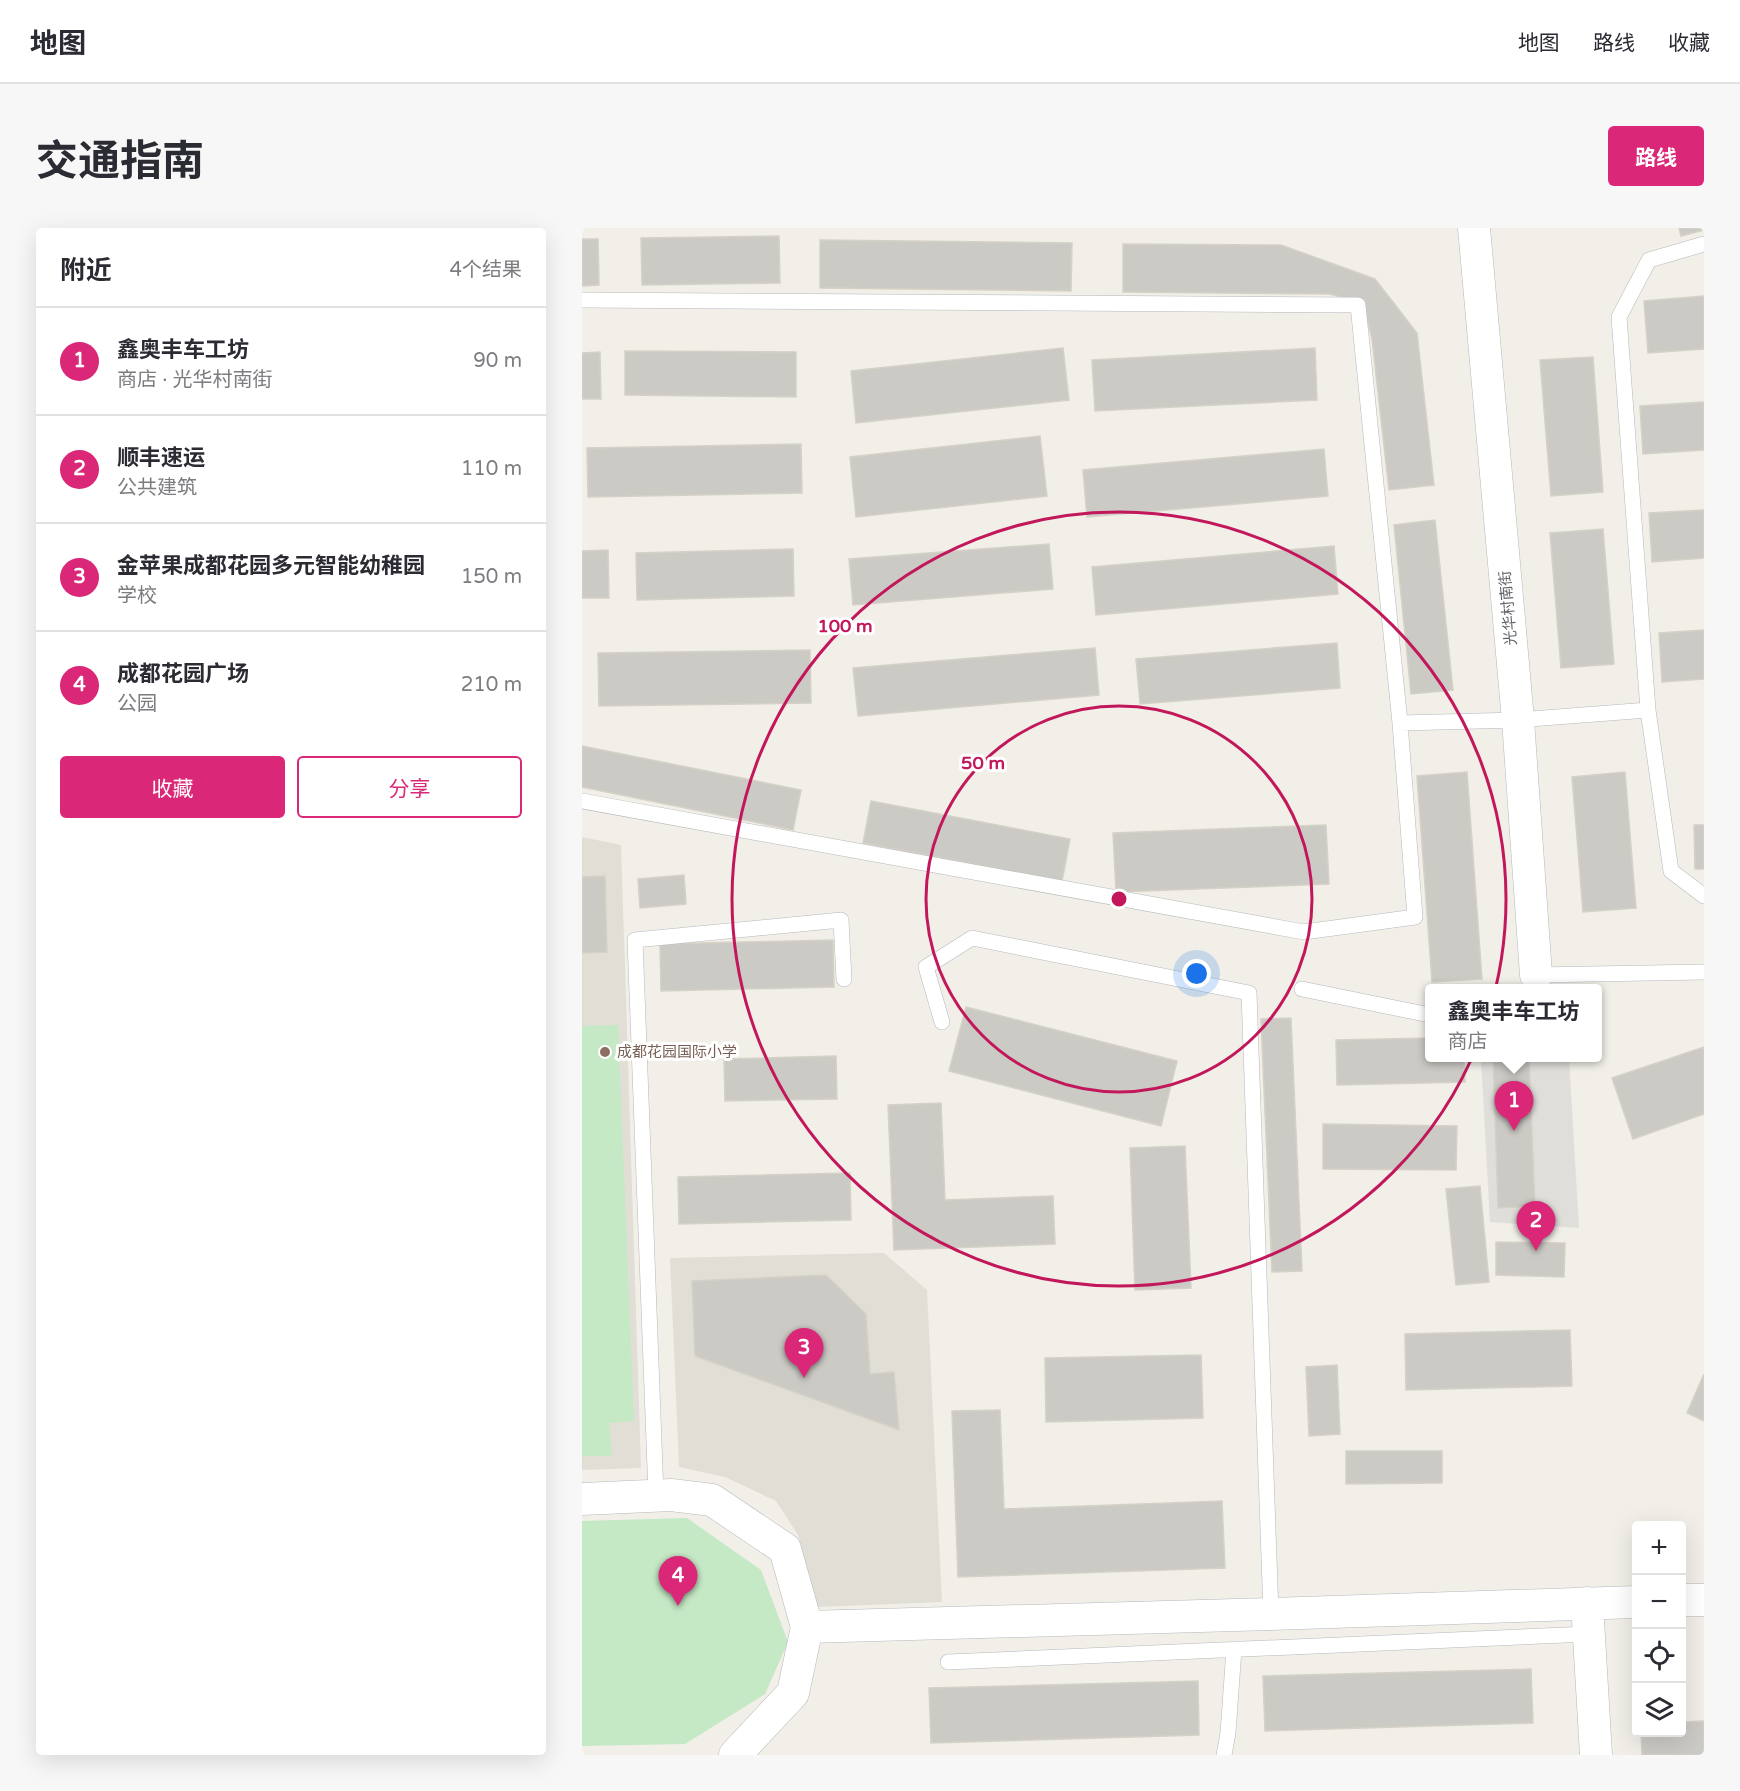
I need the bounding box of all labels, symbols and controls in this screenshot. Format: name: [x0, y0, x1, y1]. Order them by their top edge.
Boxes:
text: 地图: [30, 27, 86, 61]
text: 地图: [1518, 31, 1560, 56]
text: 路线: [1593, 31, 1635, 56]
text: 收藏: [1668, 31, 1710, 56]
button: 路线: [1608, 126, 1704, 186]
text: 交通指南: [36, 136, 204, 187]
text: 附近: [60, 255, 112, 286]
text: 4个结果: [449, 258, 522, 282]
text: 鑫奥丰车工坊: [117, 337, 249, 363]
text: 1: [73, 349, 86, 373]
text: 90 m: [473, 349, 522, 373]
text: 商店 · 光华村南街: [117, 368, 273, 392]
text: 顺丰速运: [117, 445, 205, 471]
text: 2: [73, 457, 86, 481]
text: 110 m: [461, 457, 522, 481]
text: 公共建筑: [117, 476, 197, 500]
text: 金苹果成都花园多元智能幼稚园: [117, 553, 425, 579]
text: 3: [73, 565, 86, 589]
text: 150 m: [461, 565, 522, 589]
street label: 光华村南街: [1496, 570, 1520, 646]
text: 学校: [117, 584, 157, 608]
text: 100 m: [817, 615, 873, 637]
text: 成都花园广场: [117, 661, 249, 687]
text: 4: [73, 673, 86, 697]
text: 210 m: [461, 673, 522, 697]
text: 公园: [117, 692, 157, 716]
text: 50 m: [961, 752, 1005, 774]
button: 收藏: [60, 756, 285, 818]
button: 分享: [297, 756, 522, 818]
centre of rings: [1109, 889, 1129, 909]
your location: [1182, 959, 1211, 988]
popup: [1425, 984, 1602, 1062]
text: 鑫奥丰车工坊: [1447, 999, 1580, 1025]
text: 商店: [1447, 1030, 1487, 1054]
place label: 成都花园国际小学: [617, 1043, 737, 1061]
marker: 成都花园国际小学: [598, 1045, 612, 1059]
pin: 1: [1494, 1082, 1534, 1131]
pin: 2: [1516, 1202, 1556, 1251]
pin: 3: [784, 1328, 824, 1378]
map controls: [1632, 1521, 1686, 1737]
button: +: [1632, 1521, 1686, 1575]
pin: 4: [658, 1556, 698, 1606]
button: −: [1632, 1575, 1686, 1629]
button: locate: [1632, 1629, 1686, 1683]
button: layers: [1632, 1683, 1686, 1737]

